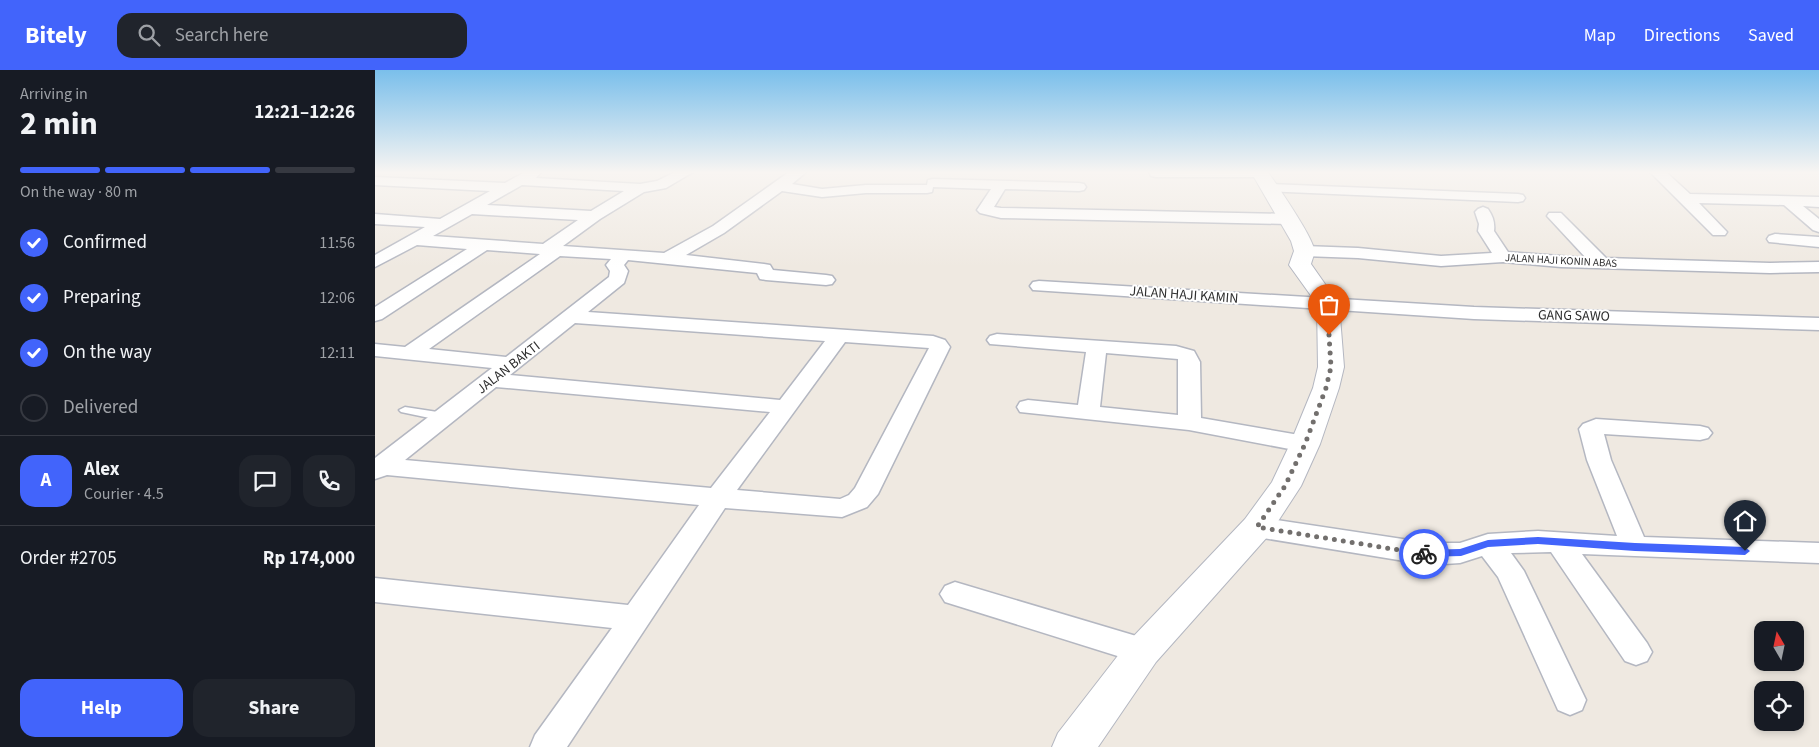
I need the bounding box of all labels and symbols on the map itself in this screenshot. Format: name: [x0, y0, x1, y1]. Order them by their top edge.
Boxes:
street label: JALAN HAJI KONIN ABAS: [1504, 250, 1618, 271]
street label: JALAN HAJI KAMIN: [1129, 281, 1239, 309]
pin: [1308, 284, 1350, 335]
street label: GANG SAWO: [1538, 305, 1610, 327]
street label: JALAN BAKTI: [473, 337, 545, 399]
pin: [1724, 500, 1766, 551]
courier: [1399, 529, 1449, 579]
north arrow: [1754, 621, 1804, 671]

